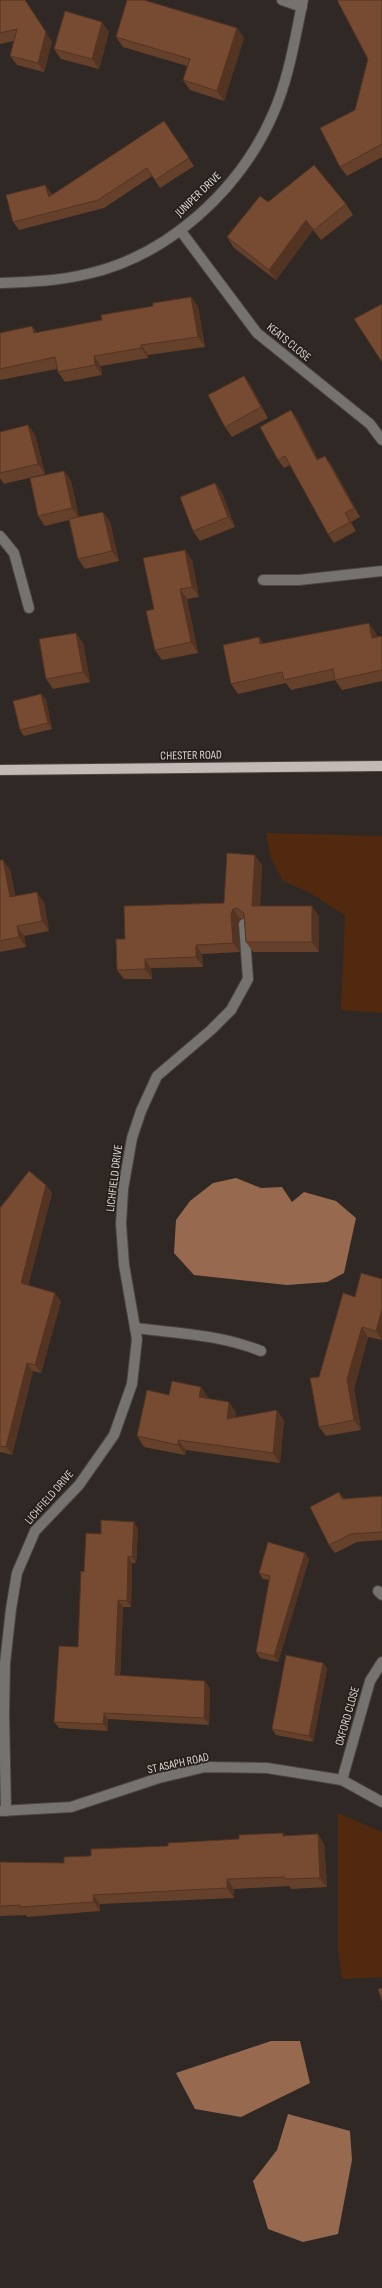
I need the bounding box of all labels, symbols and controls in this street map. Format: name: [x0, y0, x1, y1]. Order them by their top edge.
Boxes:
street label: JUNIPER DRIVE: [171, 169, 225, 221]
street label: KEATS CLOSE: [263, 320, 314, 365]
street label: CHESTER ROAD: [160, 747, 222, 764]
street label: LICHFIELD DRIVE: [103, 1144, 126, 1212]
street label: LICHFIELD DRIVE: [22, 1467, 77, 1528]
street label: OXFORD CLOSE: [332, 1685, 363, 1747]
street label: ST ASAPH ROAD: [146, 1750, 210, 1777]

